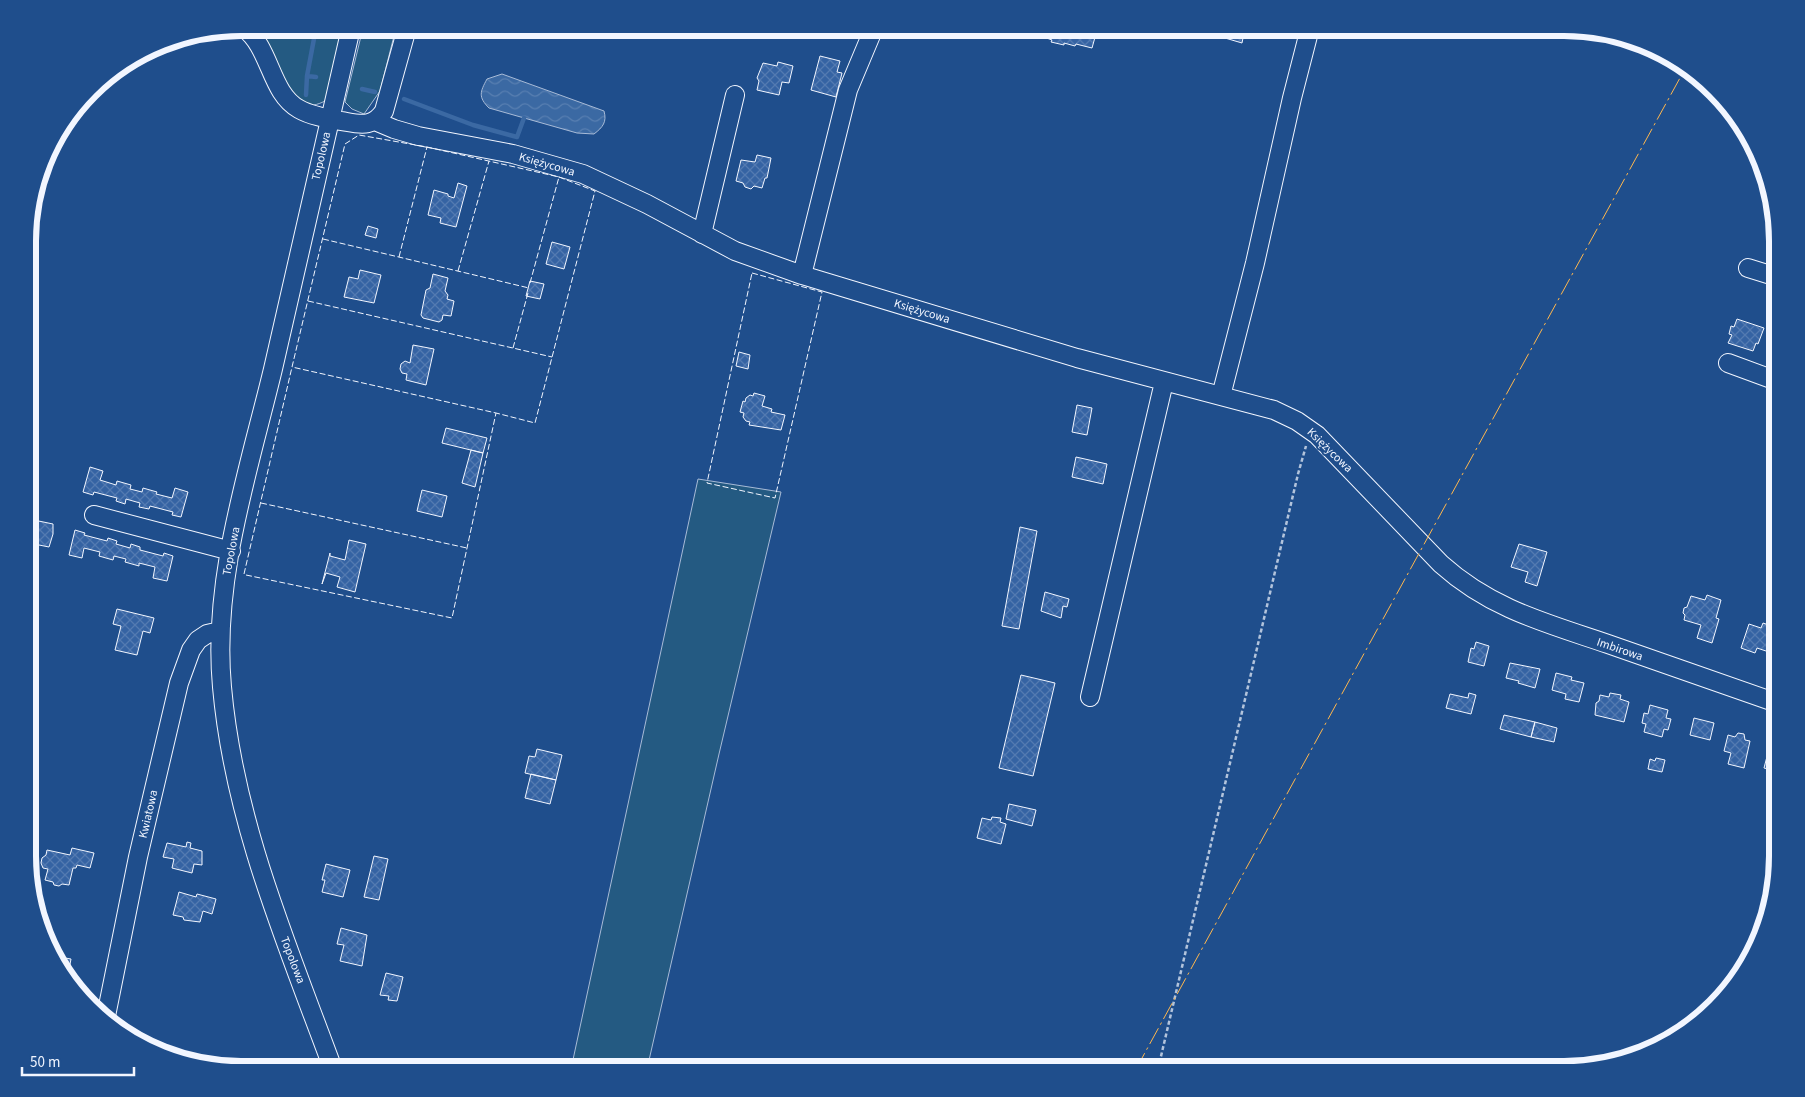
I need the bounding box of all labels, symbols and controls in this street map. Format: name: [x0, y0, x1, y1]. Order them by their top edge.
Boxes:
street label: Topolowa: [308, 130, 335, 182]
street label: Księżycowa: [517, 148, 577, 181]
street label: Księżycowa: [892, 295, 952, 328]
street label: Księżycowa: [1303, 424, 1356, 477]
street label: Topolowa: [218, 525, 245, 577]
street label: Imbirowa: [1594, 634, 1645, 665]
street label: Kwiatowa: [135, 788, 162, 840]
street label: Topolowa: [276, 934, 309, 986]
scale bar: [22, 1044, 135, 1076]
text: 50 m: [30, 1052, 60, 1073]

